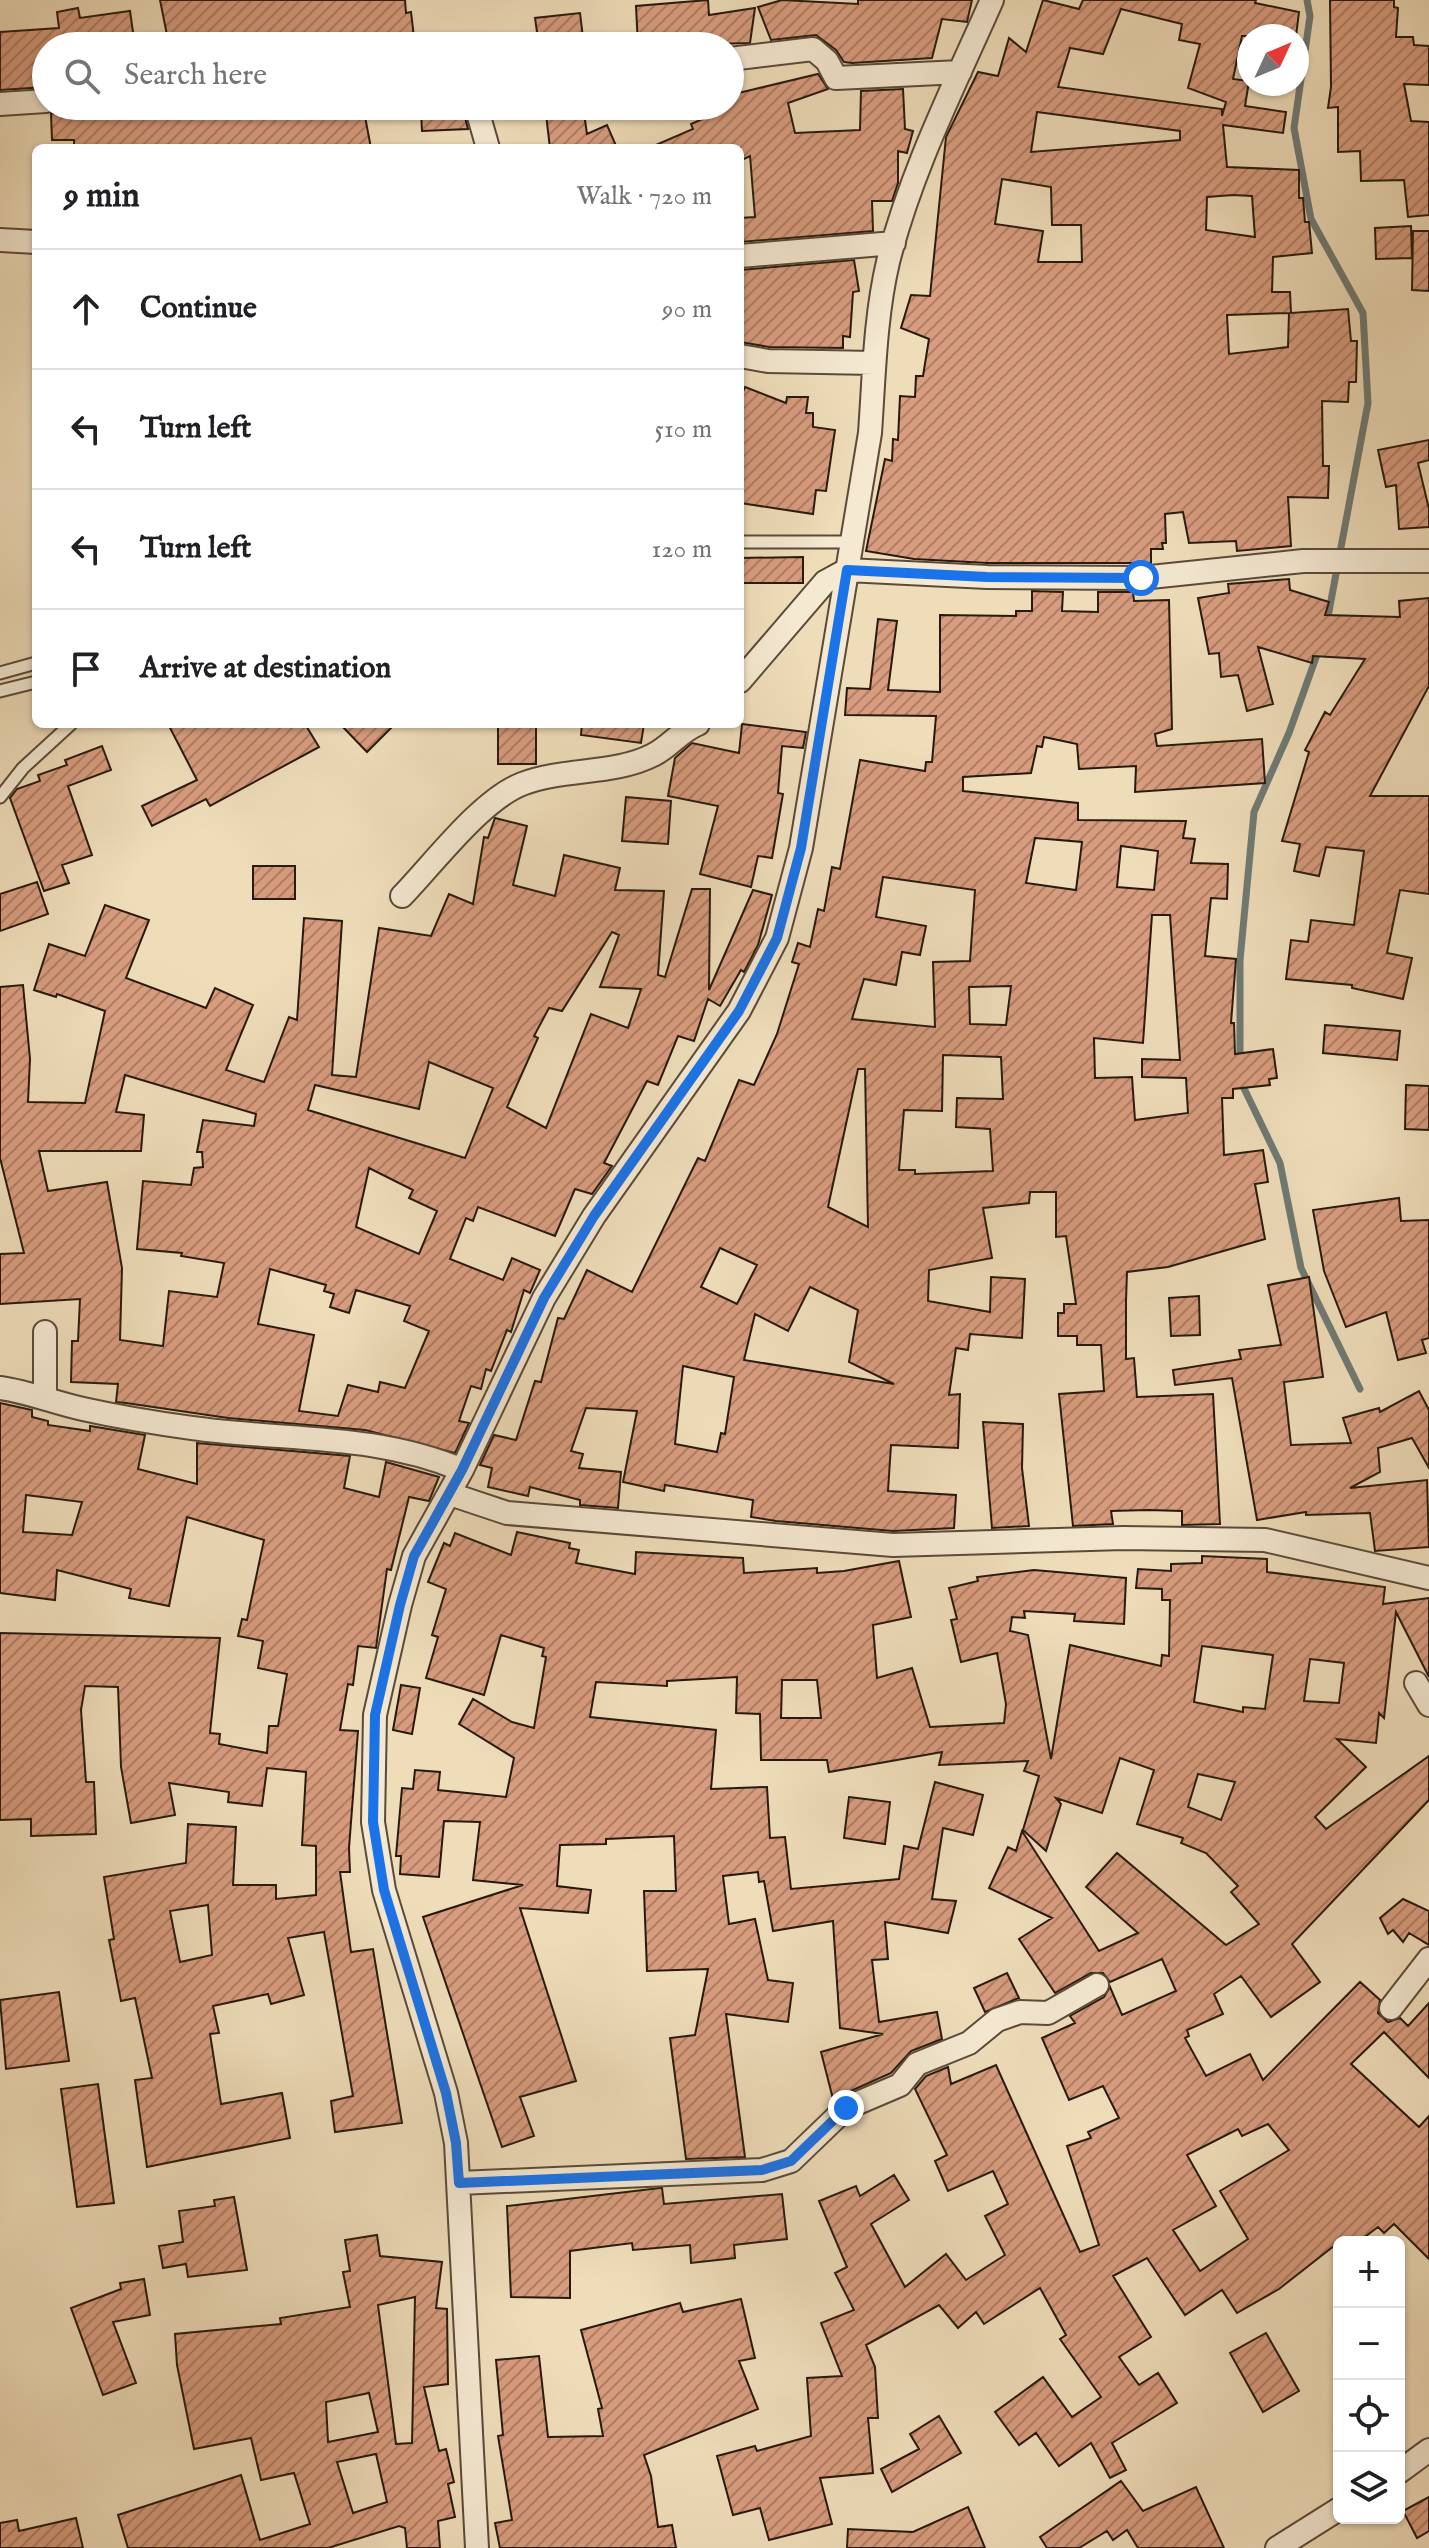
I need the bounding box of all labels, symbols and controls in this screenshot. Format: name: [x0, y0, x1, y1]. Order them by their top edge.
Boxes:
north arrow: [1237, 24, 1309, 96]
search box: [32, 32, 744, 120]
icon: search: [60, 54, 104, 98]
text: Search here: [124, 57, 267, 95]
text: 9 min: [64, 175, 140, 218]
text: Walk · 720 m: [577, 180, 712, 213]
icon: ahead: [64, 287, 108, 331]
text: Continue: [140, 290, 257, 328]
text: 90 m: [662, 293, 712, 326]
icon: left: [64, 407, 108, 451]
text: Turn left: [140, 410, 251, 448]
text: 510 m: [654, 413, 712, 446]
icon: left: [64, 527, 108, 571]
text: Turn left: [140, 530, 251, 568]
text: 120 m: [652, 533, 712, 566]
route start: [1123, 560, 1159, 596]
icon: arrive: [64, 647, 108, 691]
text: Arrive at destination: [140, 650, 391, 688]
route end: [828, 2090, 864, 2126]
map controls: [1333, 2236, 1405, 2524]
button: +: [1333, 2236, 1405, 2308]
button: −: [1333, 2308, 1405, 2380]
button: locate: [1333, 2380, 1405, 2452]
button: layers: [1333, 2452, 1405, 2524]

